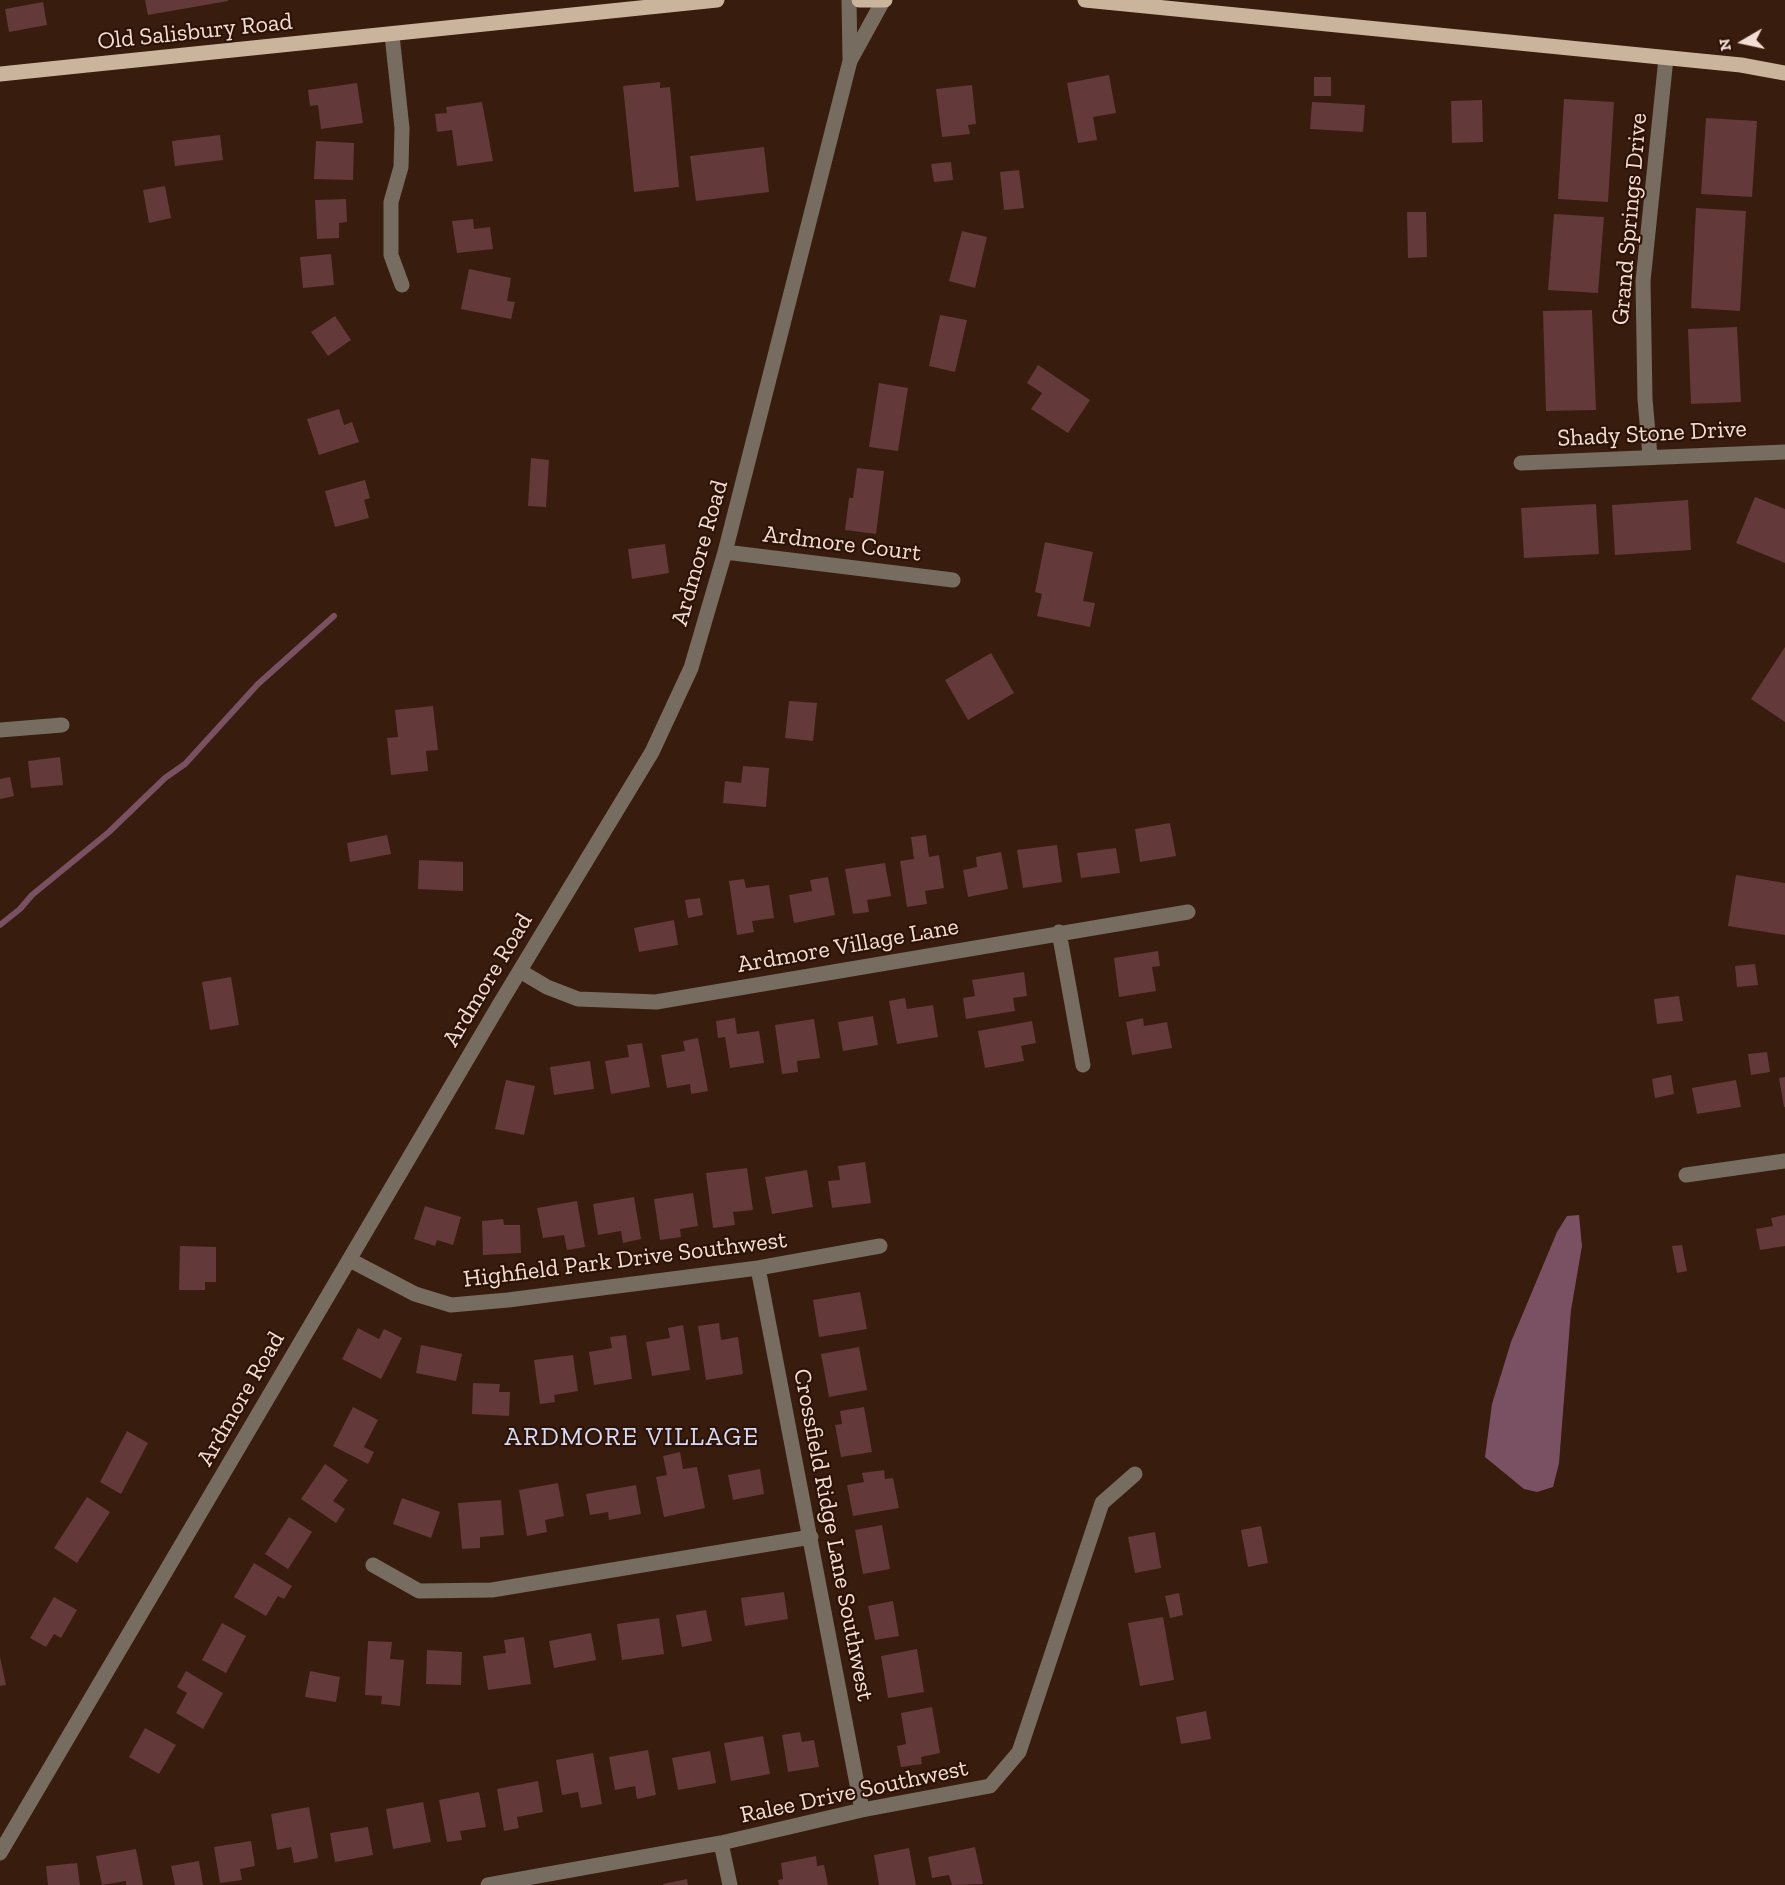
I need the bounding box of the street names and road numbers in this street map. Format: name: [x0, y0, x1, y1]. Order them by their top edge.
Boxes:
street label: Old Salisbury Road: [96, 7, 294, 57]
street label: Grand Springs Drive: [1606, 112, 1654, 326]
street label: Shady Stone Drive: [1557, 415, 1747, 453]
street label: Ardmore Road: [665, 477, 735, 629]
street label: Ardmore Court: [761, 520, 923, 568]
street label: Ardmore Road: [437, 908, 539, 1052]
street label: Ardmore Village Lane: [735, 912, 961, 980]
street label: Highfield Park Drive Southwest: [462, 1226, 788, 1294]
street label: Ardmore Road: [191, 1327, 291, 1471]
street label: Crossfield Ridge Lane Southwest: [787, 1366, 879, 1704]
street label: Ralee Drive Southwest: [738, 1754, 970, 1830]

